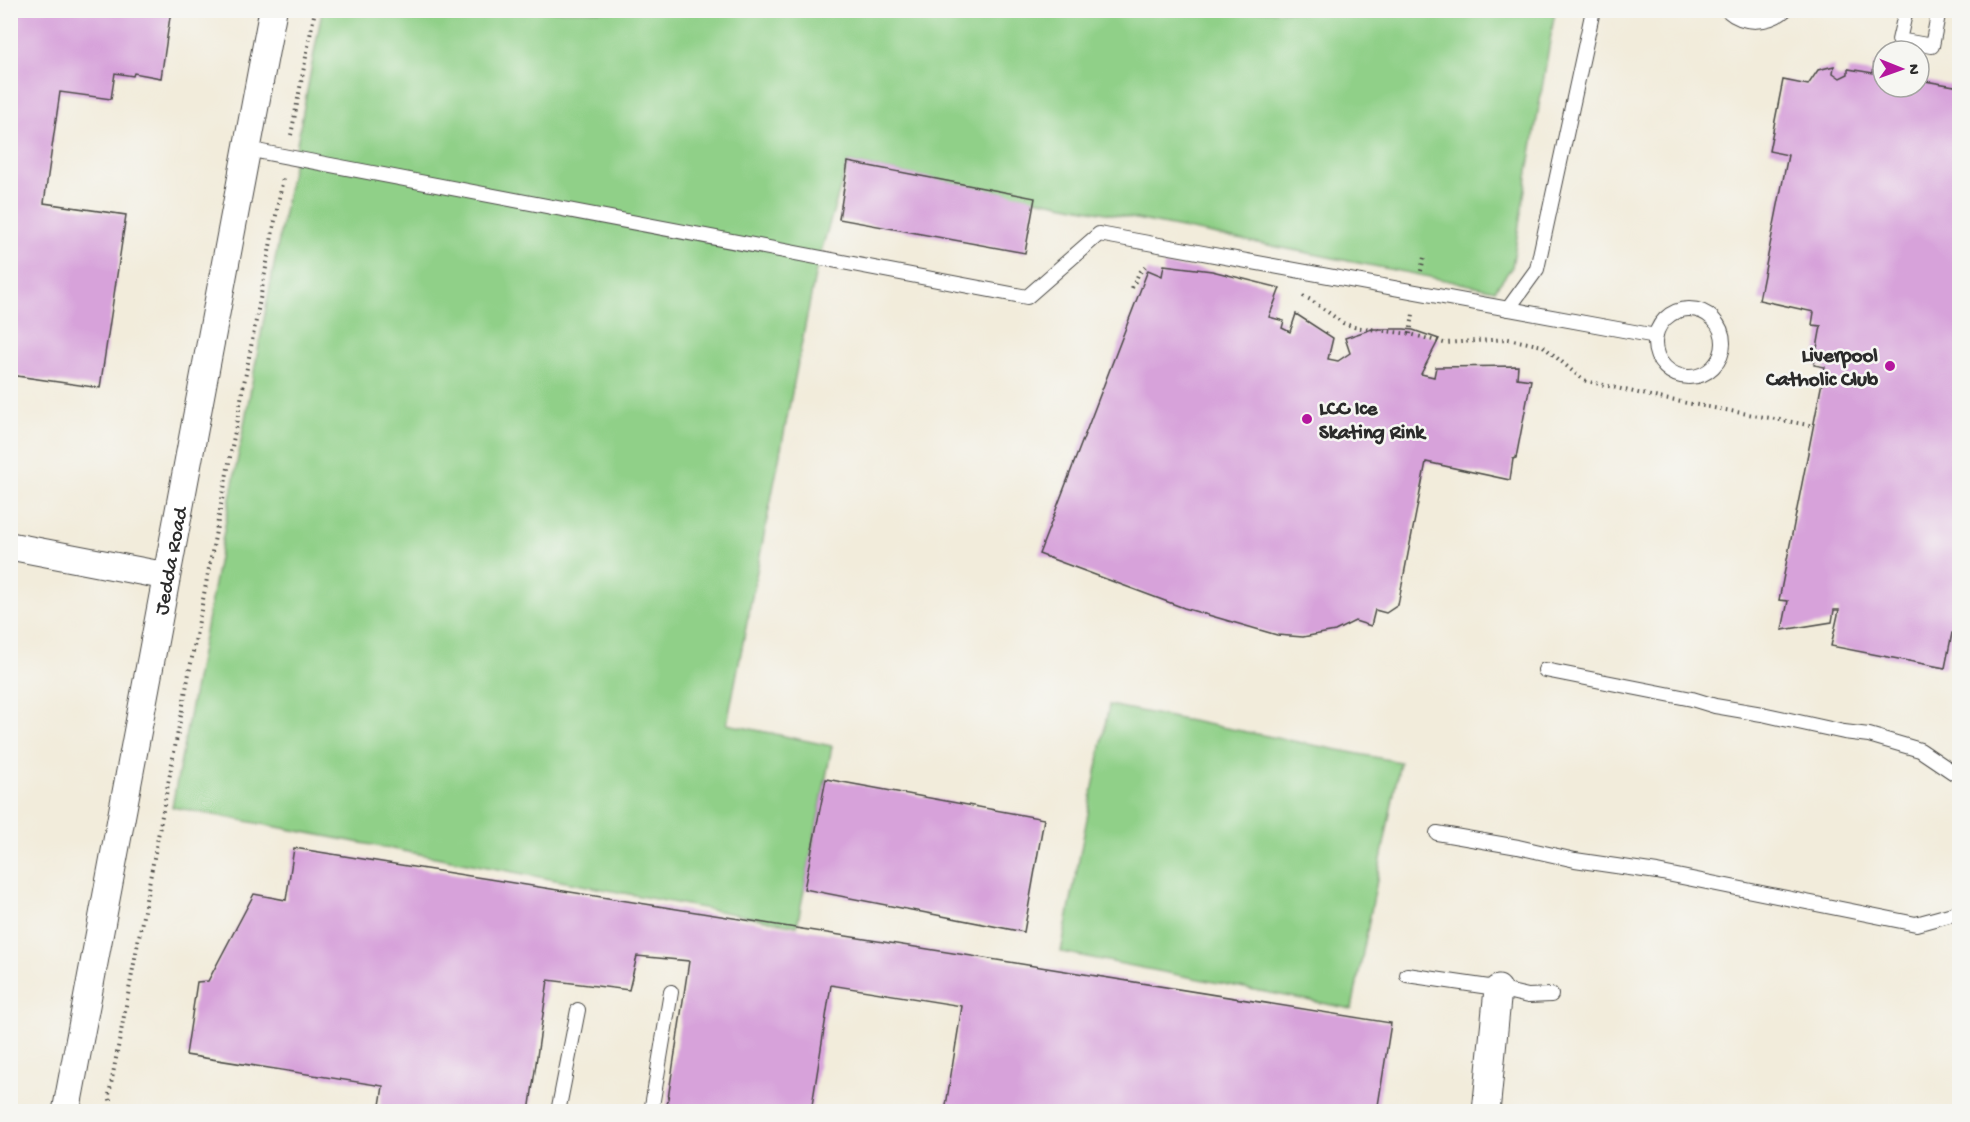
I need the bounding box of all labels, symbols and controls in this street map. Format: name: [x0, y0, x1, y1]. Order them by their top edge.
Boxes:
north arrow: [1871, 39, 1931, 99]
text: N: [1903, 64, 1922, 75]
place label: Liverpool Catholic Club: [1765, 345, 1878, 394]
marker: Liverpool Catholic Club: [1883, 359, 1897, 373]
place label: LCC Ice Skating Rink: [1319, 398, 1427, 447]
marker: LCC Ice Skating Rink: [1300, 412, 1314, 426]
street label: Jedda Road: [151, 504, 196, 617]

